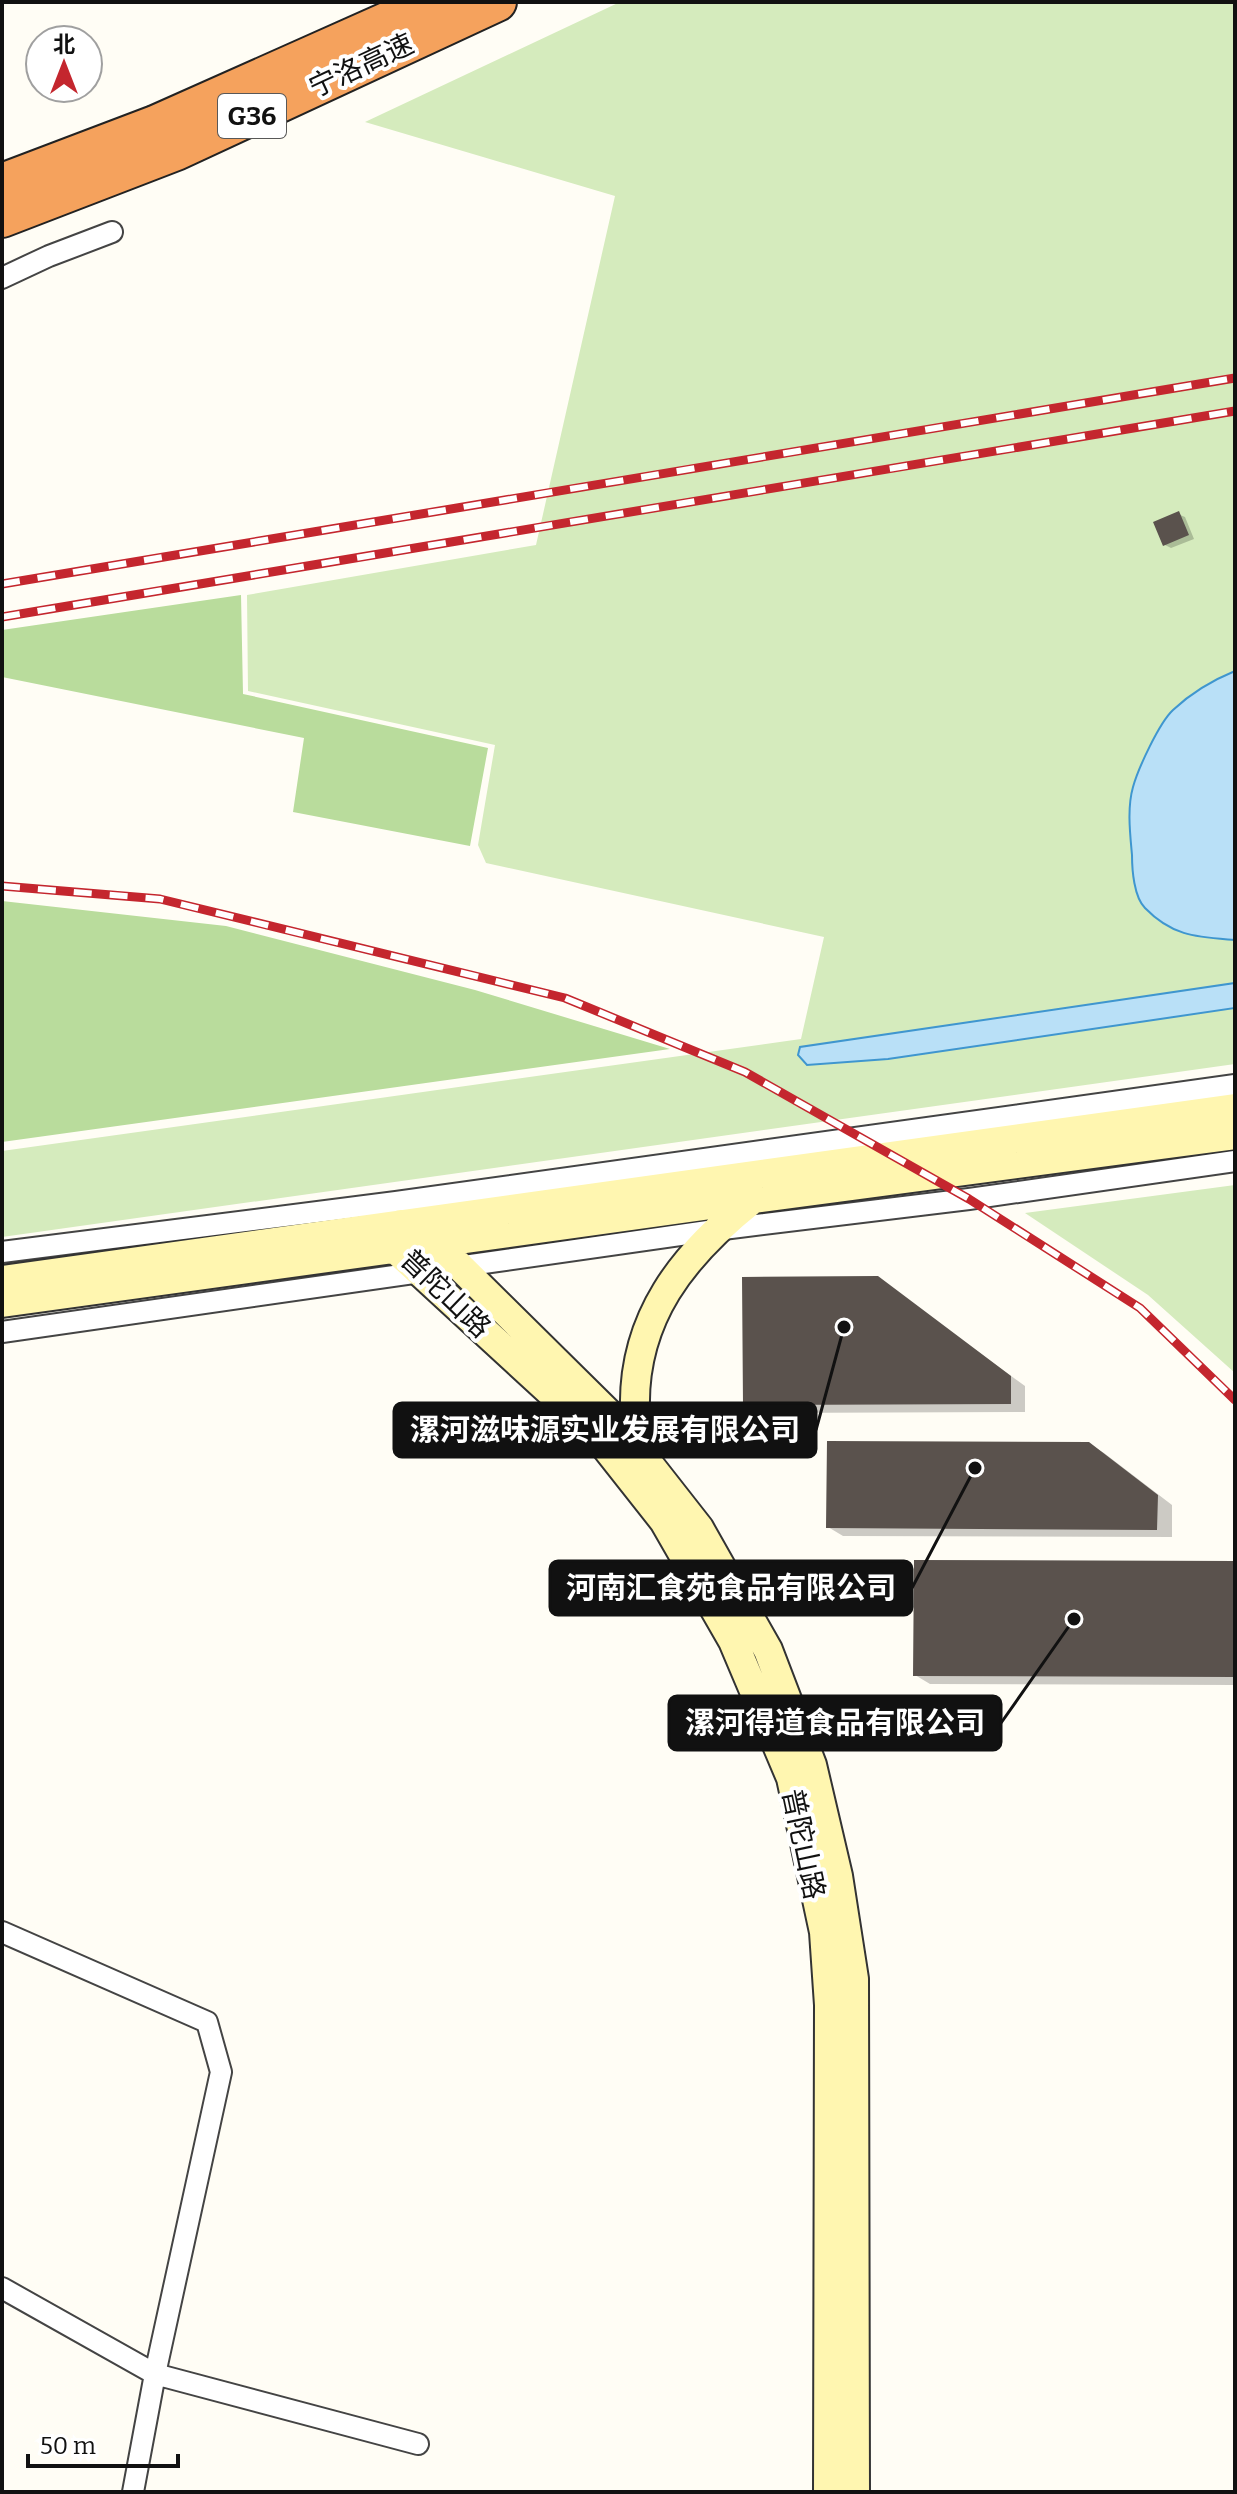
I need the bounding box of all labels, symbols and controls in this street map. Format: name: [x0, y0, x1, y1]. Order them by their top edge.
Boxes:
north arrow: [24, 24, 104, 104]
street label: 宁洛高速: [303, 27, 419, 104]
text: 北: [53, 31, 75, 58]
road number: G36: [218, 94, 286, 138]
street label: 普陀山路: [394, 1243, 497, 1344]
callout: 漯河滋味源实业发展有限公司: [394, 1403, 816, 1457]
text: 漯河滋味源实业发展有限公司: [410, 1412, 800, 1448]
callout: 河南汇食苑食品有限公司: [550, 1561, 912, 1615]
text: 河南汇食苑食品有限公司: [566, 1570, 896, 1606]
callout: 漯河得道食品有限公司: [669, 1696, 1001, 1750]
text: 漯河得道食品有限公司: [685, 1705, 985, 1741]
street label: 普陀山路: [776, 1786, 831, 1902]
scale bar: [28, 2418, 178, 2468]
text: 50 m: [40, 2432, 96, 2460]

